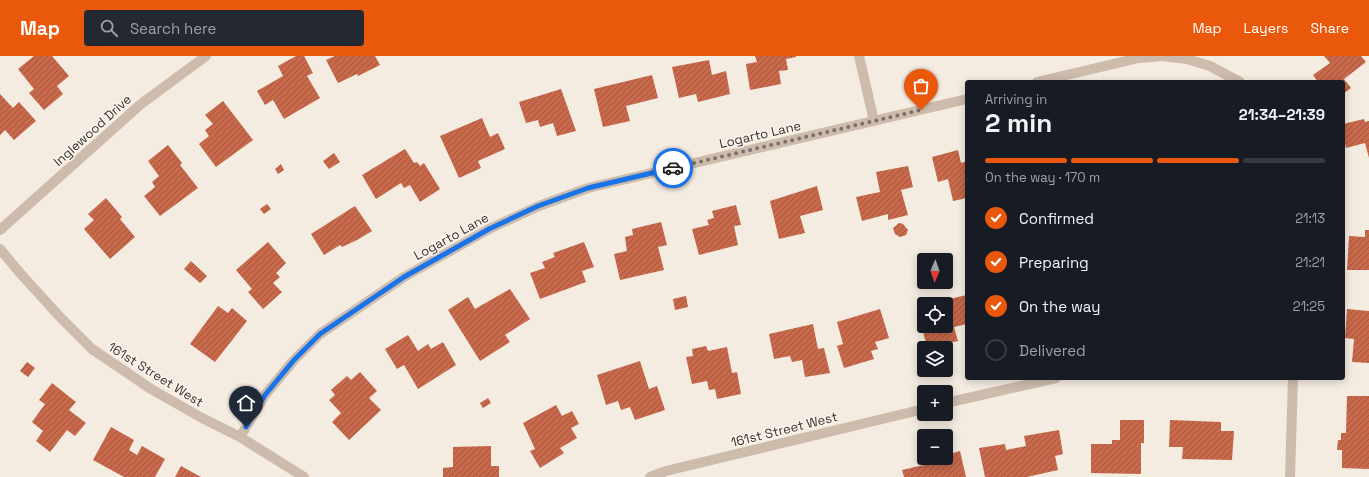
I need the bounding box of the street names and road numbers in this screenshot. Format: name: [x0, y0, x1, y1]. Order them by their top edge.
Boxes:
street label: Inglewood Drive: [50, 91, 135, 170]
street label: Logarto Lane: [718, 117, 803, 152]
street label: Logarto Lane: [411, 209, 492, 264]
street label: 161st Street West: [105, 338, 207, 411]
street label: 161st Street West: [729, 408, 839, 451]

